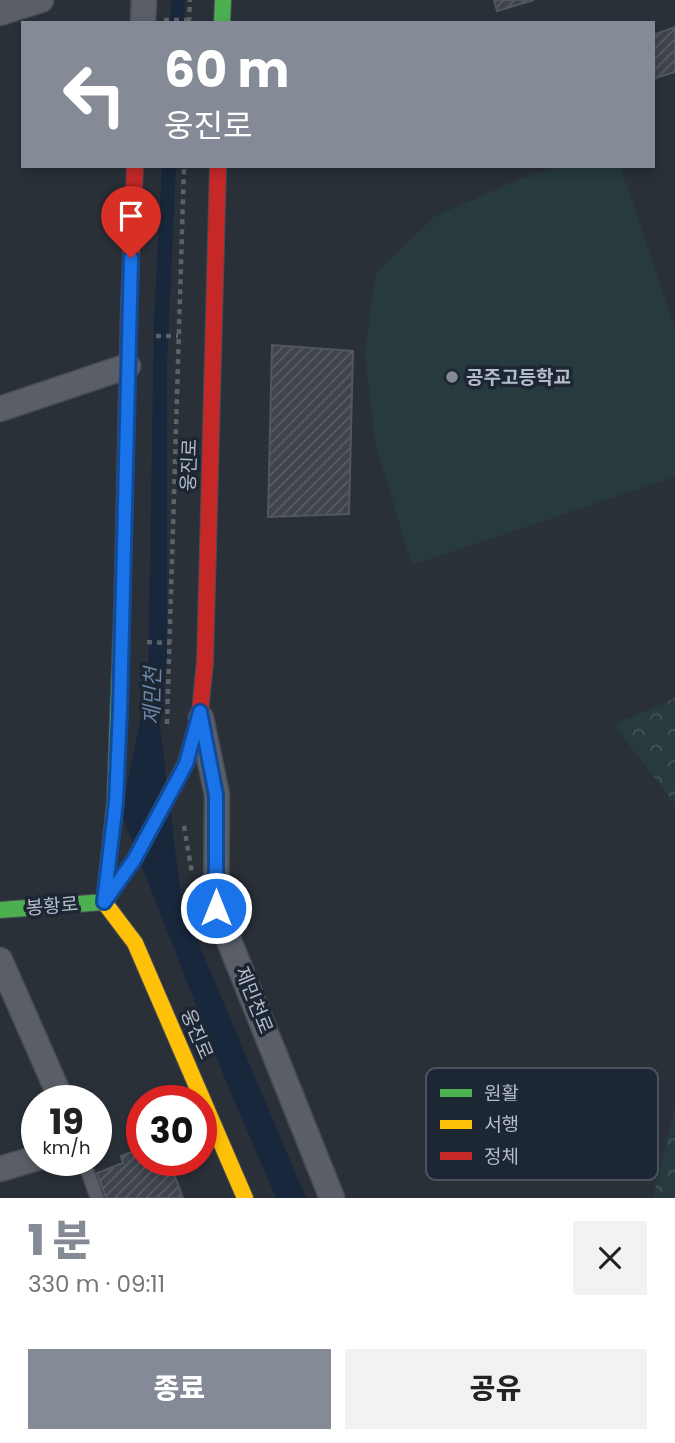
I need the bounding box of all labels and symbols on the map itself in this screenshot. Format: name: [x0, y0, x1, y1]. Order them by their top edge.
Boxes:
pin: [101, 186, 161, 258]
place label: 공주고등학교: [466, 364, 571, 391]
marker: 공주고등학교: [444, 369, 460, 385]
street label: 웅진로: [175, 438, 203, 492]
water label: 제민천: [137, 664, 167, 725]
position arrow: [179, 871, 253, 945]
street label: 봉황로: [25, 890, 79, 922]
street label: 제민천로: [228, 963, 280, 1037]
street label: 웅진로: [174, 1005, 220, 1063]
legend: [426, 1068, 658, 1180]
text: 원활: [484, 1080, 519, 1107]
speed limit sign: 30: [126, 1085, 217, 1176]
text: 서행: [484, 1111, 519, 1138]
text: 정체: [484, 1143, 519, 1170]

